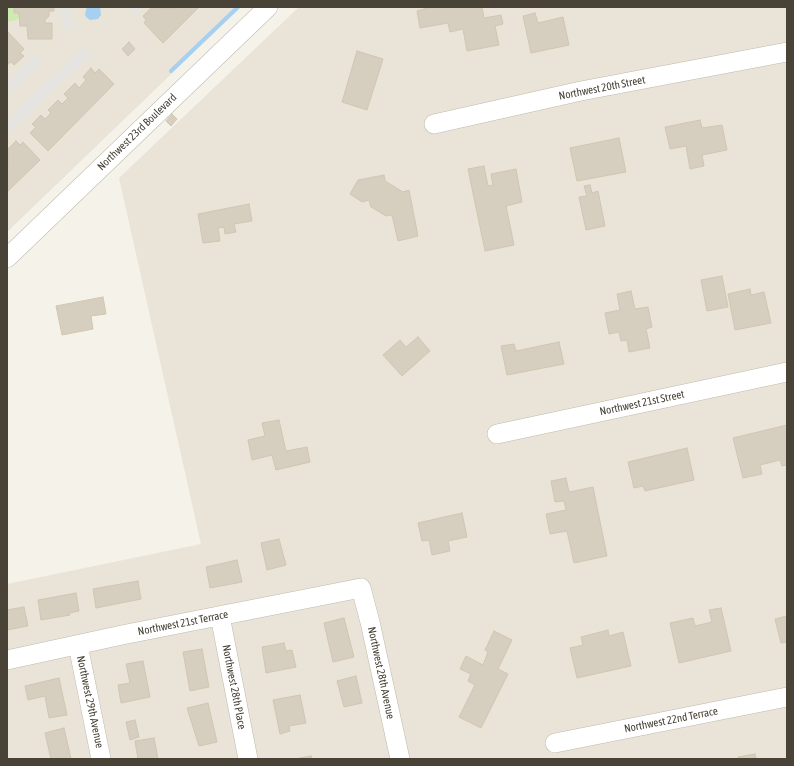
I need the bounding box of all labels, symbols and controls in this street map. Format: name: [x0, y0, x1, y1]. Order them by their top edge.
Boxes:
street label: Northwest 20th Street: [558, 73, 646, 103]
street label: Northwest 23rd Boulevard: [95, 91, 179, 173]
street label: Northwest 21st Street: [598, 388, 686, 418]
street label: Northwest 21st Terrace: [137, 608, 229, 638]
street label: Northwest 28th Avenue: [365, 626, 397, 720]
street label: Northwest 28th Place: [219, 643, 249, 731]
street label: Northwest 29th Avenue: [74, 655, 106, 749]
street label: Northwest 22nd Terrace: [623, 704, 719, 736]

